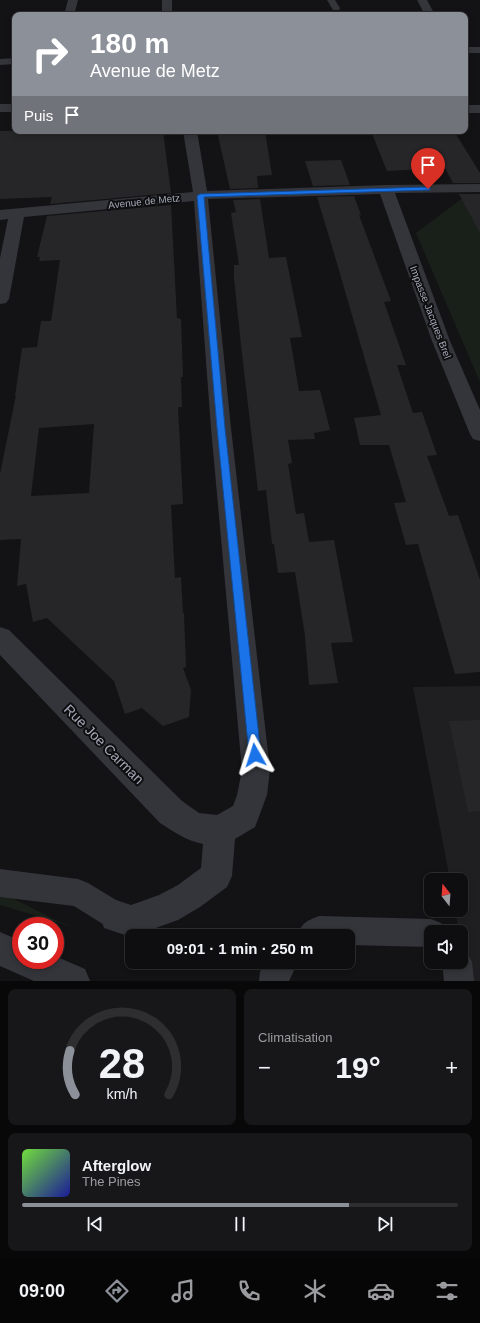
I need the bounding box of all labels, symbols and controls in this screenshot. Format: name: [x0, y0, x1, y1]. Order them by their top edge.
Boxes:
icon: right: [24, 28, 76, 80]
text: 180 m: [90, 28, 169, 59]
text: Avenue de Metz: [90, 61, 220, 81]
icon: arrive: [61, 104, 83, 126]
text: Puis: [24, 107, 53, 124]
pin: [411, 148, 445, 189]
icon: arrive: [417, 154, 439, 176]
street label: Avenue de Metz: [108, 192, 180, 211]
street label: Impasse Jacques Brel: [408, 264, 453, 360]
street label: Rue Joe Carman: [61, 701, 147, 787]
position arrow: [234, 734, 276, 776]
north arrow: [424, 873, 468, 917]
map controls: [424, 873, 468, 969]
speed limit sign: 30: [12, 917, 64, 969]
button: sound: [424, 925, 468, 969]
text: 09:01 · 1 min · 250 m: [167, 940, 313, 957]
text: Climatisation: [258, 1030, 332, 1045]
text: 28: [99, 1040, 145, 1087]
text: 19°: [335, 1051, 381, 1084]
text: −: [258, 1055, 271, 1080]
text: +: [445, 1055, 458, 1080]
text: km/h: [107, 1086, 138, 1102]
text: Afterglow: [82, 1157, 151, 1174]
text: The Pines: [82, 1174, 141, 1189]
icon: previous: [84, 1213, 106, 1235]
icon: pause: [229, 1213, 251, 1235]
icon: next: [374, 1213, 396, 1235]
icon: directions: [103, 1277, 131, 1305]
icon: music: [169, 1277, 197, 1305]
icon: phone: [235, 1277, 263, 1305]
icon: climate: [301, 1277, 329, 1305]
icon: car: [367, 1277, 395, 1305]
icon: filters: [433, 1277, 461, 1305]
text: 09:00: [19, 1281, 65, 1301]

